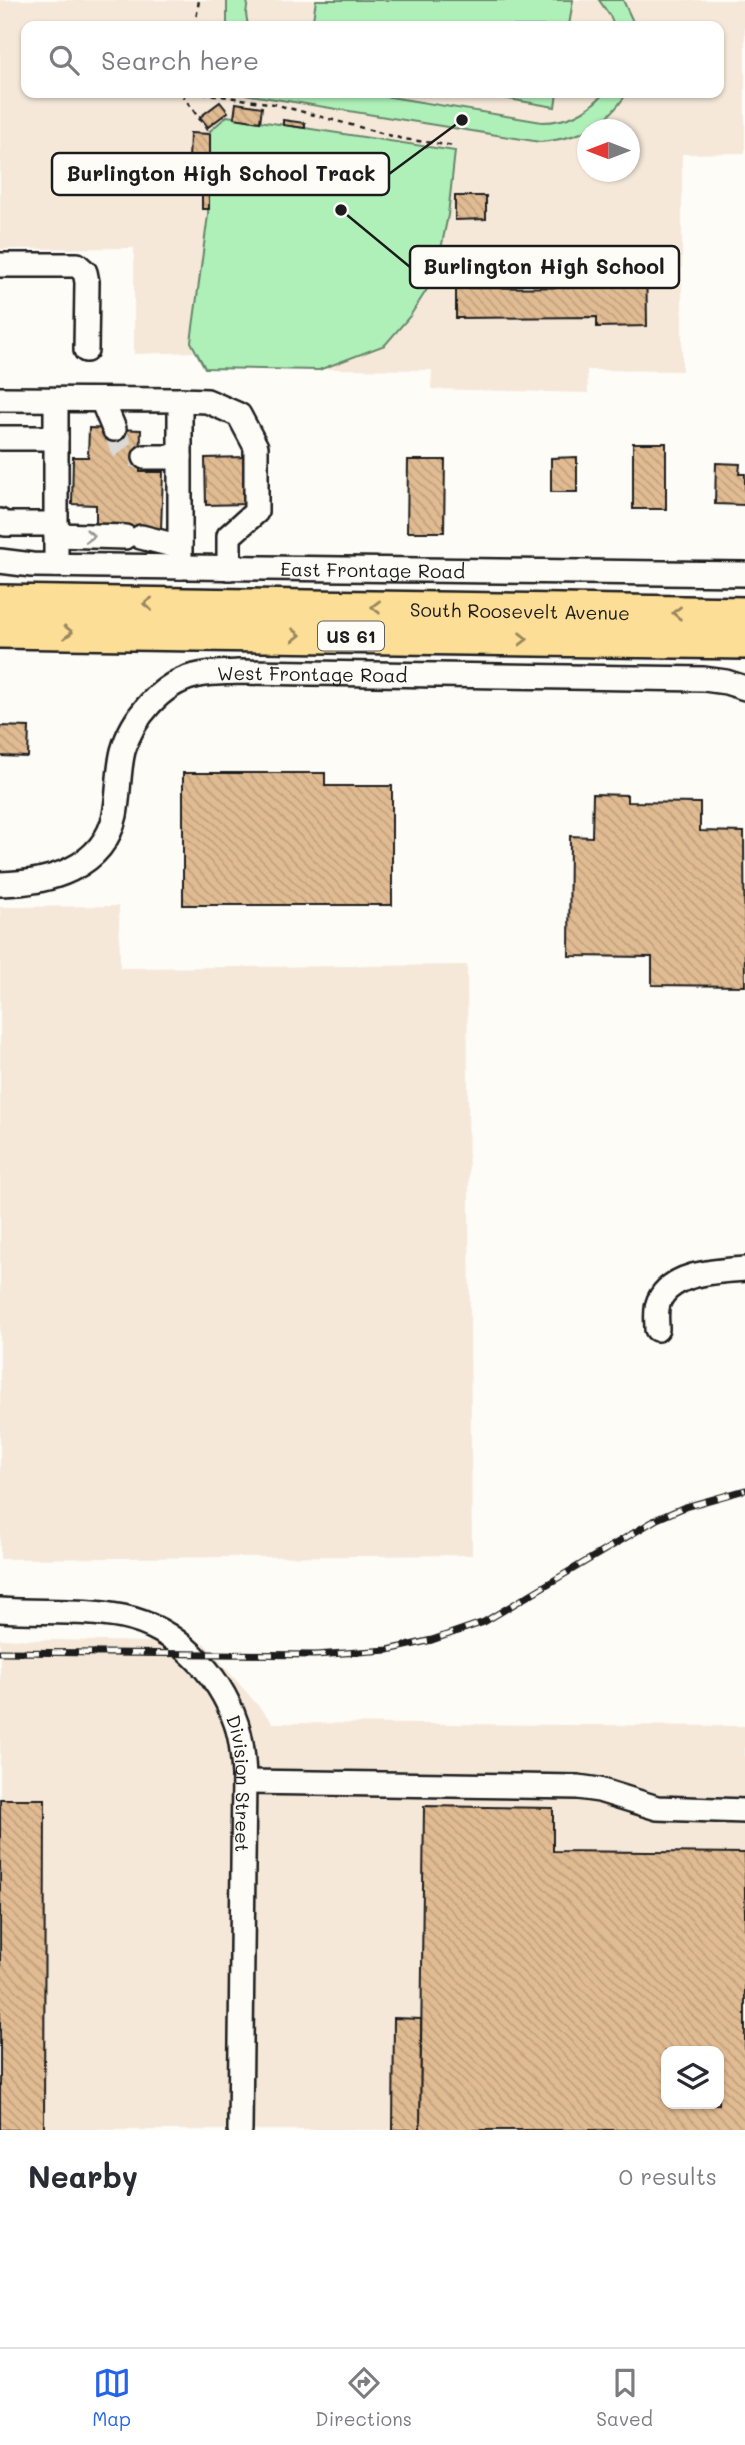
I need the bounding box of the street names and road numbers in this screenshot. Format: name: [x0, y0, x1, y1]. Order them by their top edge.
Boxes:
street label: East Frontage Road: [280, 556, 465, 583]
street label: South Roosevelt Avenue: [410, 596, 630, 625]
road number: US 61: [318, 622, 384, 650]
street label: West Frontage Road: [217, 659, 408, 687]
street label: Division Street: [222, 1711, 257, 1852]

